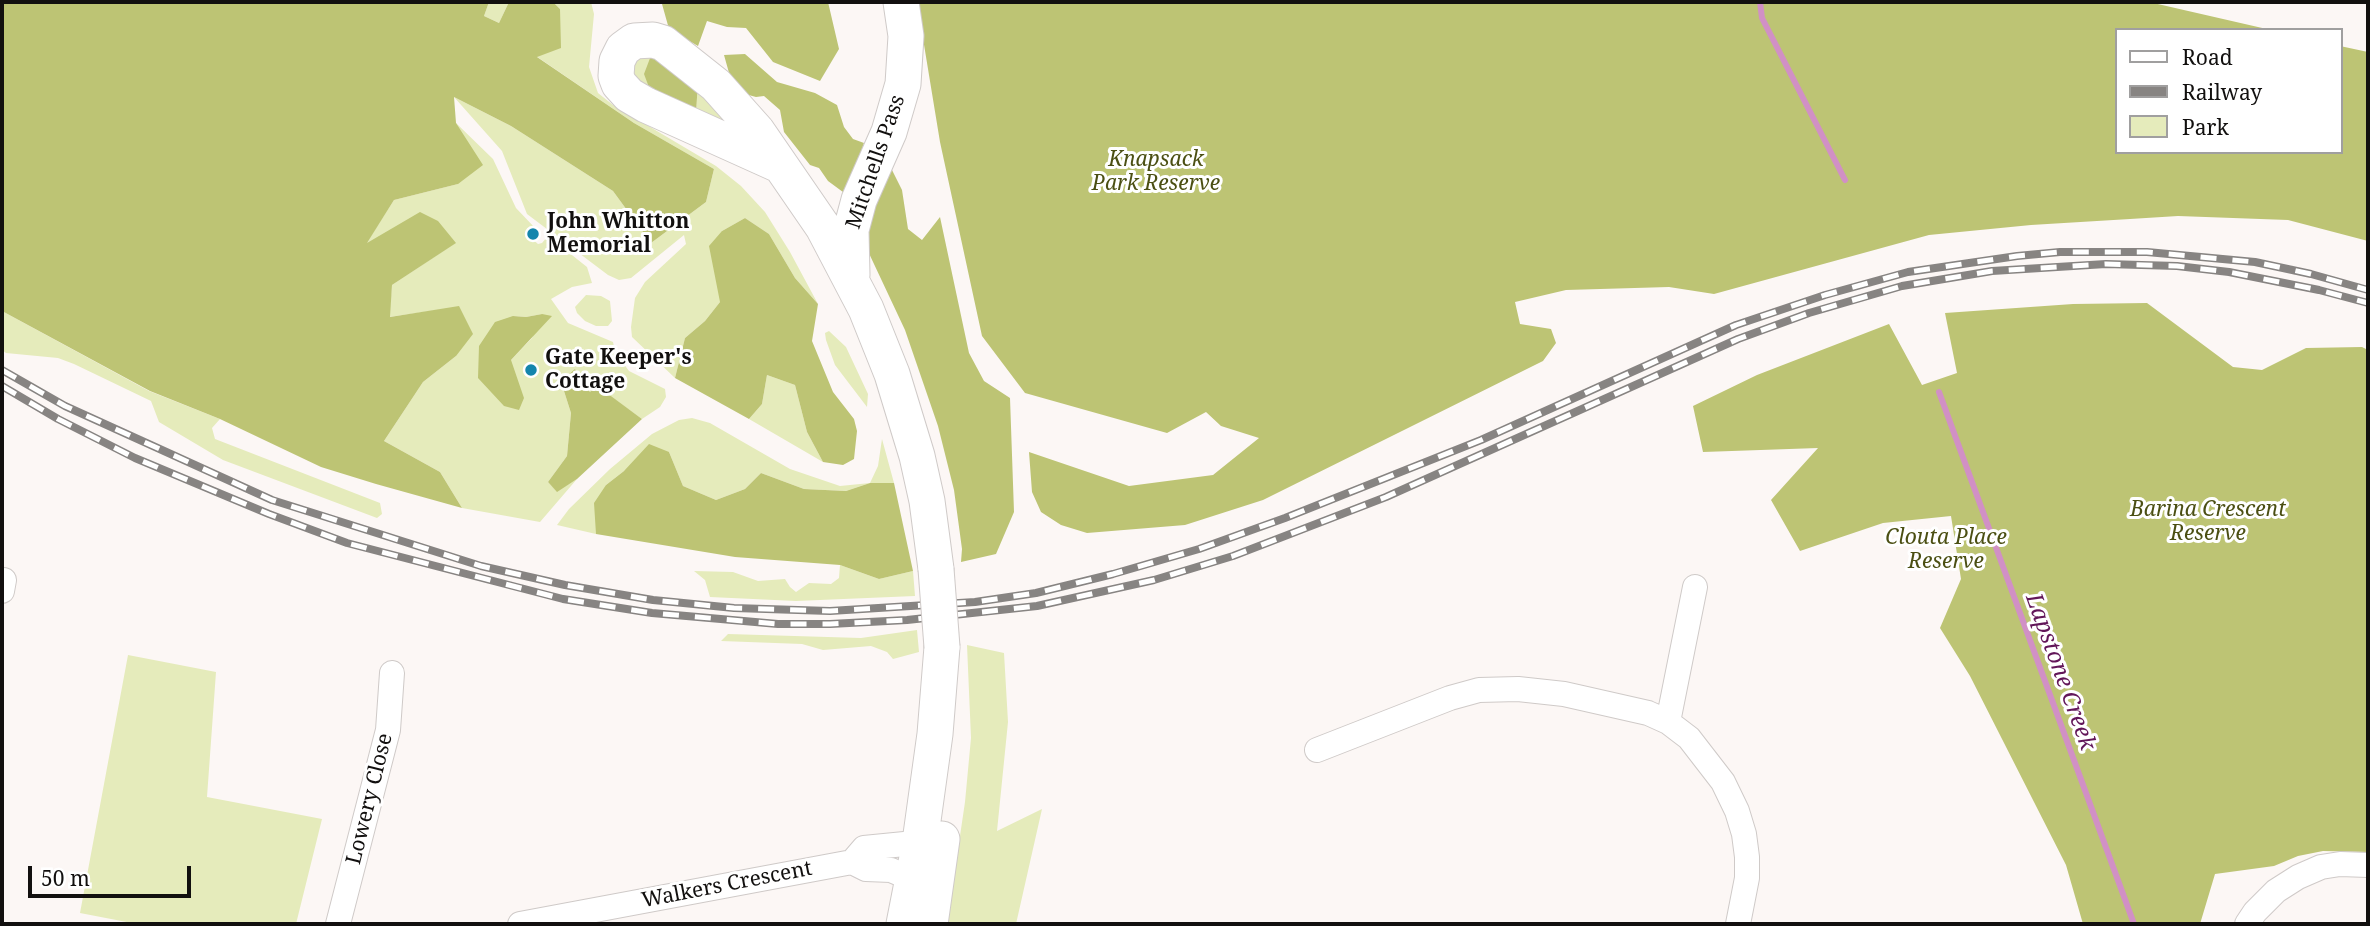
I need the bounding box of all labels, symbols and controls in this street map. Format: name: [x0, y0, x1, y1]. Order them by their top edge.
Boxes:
legend: [2114, 28, 2342, 154]
text: Road: [2182, 43, 2233, 71]
text: Railway: [2182, 78, 2262, 106]
street label: Mitchells Pass: [841, 92, 911, 232]
text: Park: [2182, 113, 2229, 141]
park label: Knapsack Park Reserve: [1092, 147, 1220, 197]
place label: John Whitton Memorial: [547, 209, 689, 259]
marker: John Whitton Memorial: [525, 226, 541, 242]
place label: Gate Keeper's Cottage: [545, 345, 691, 395]
marker: Gate Keeper's Cottage: [523, 362, 539, 378]
park label: Barina Crescent Reserve: [2130, 497, 2286, 547]
park label: Clouta Place Reserve: [1885, 525, 2007, 575]
water label: Lapstone Creek: [2019, 590, 2101, 754]
street label: Lowery Close: [342, 731, 398, 867]
scale bar: [32, 852, 194, 896]
street label: Walkers Crescent: [640, 856, 814, 914]
text: 50 m: [41, 864, 90, 892]

